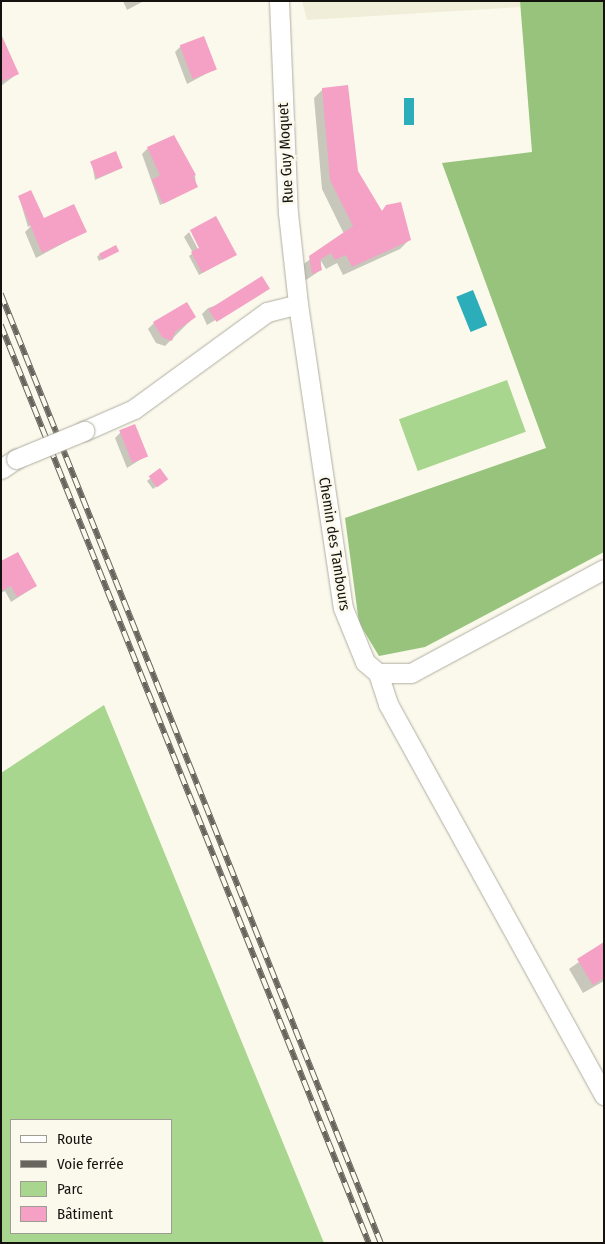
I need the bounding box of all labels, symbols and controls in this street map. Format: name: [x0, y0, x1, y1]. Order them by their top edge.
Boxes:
street label: Rue Guy Moquet: [274, 102, 298, 204]
street label: Chemin des Tambours: [315, 476, 353, 612]
legend: [10, 1119, 172, 1234]
text: Route: [57, 1130, 93, 1148]
text: Voie ferrée: [57, 1155, 124, 1173]
text: Parc: [57, 1180, 83, 1198]
text: Bâtiment: [57, 1205, 113, 1223]

